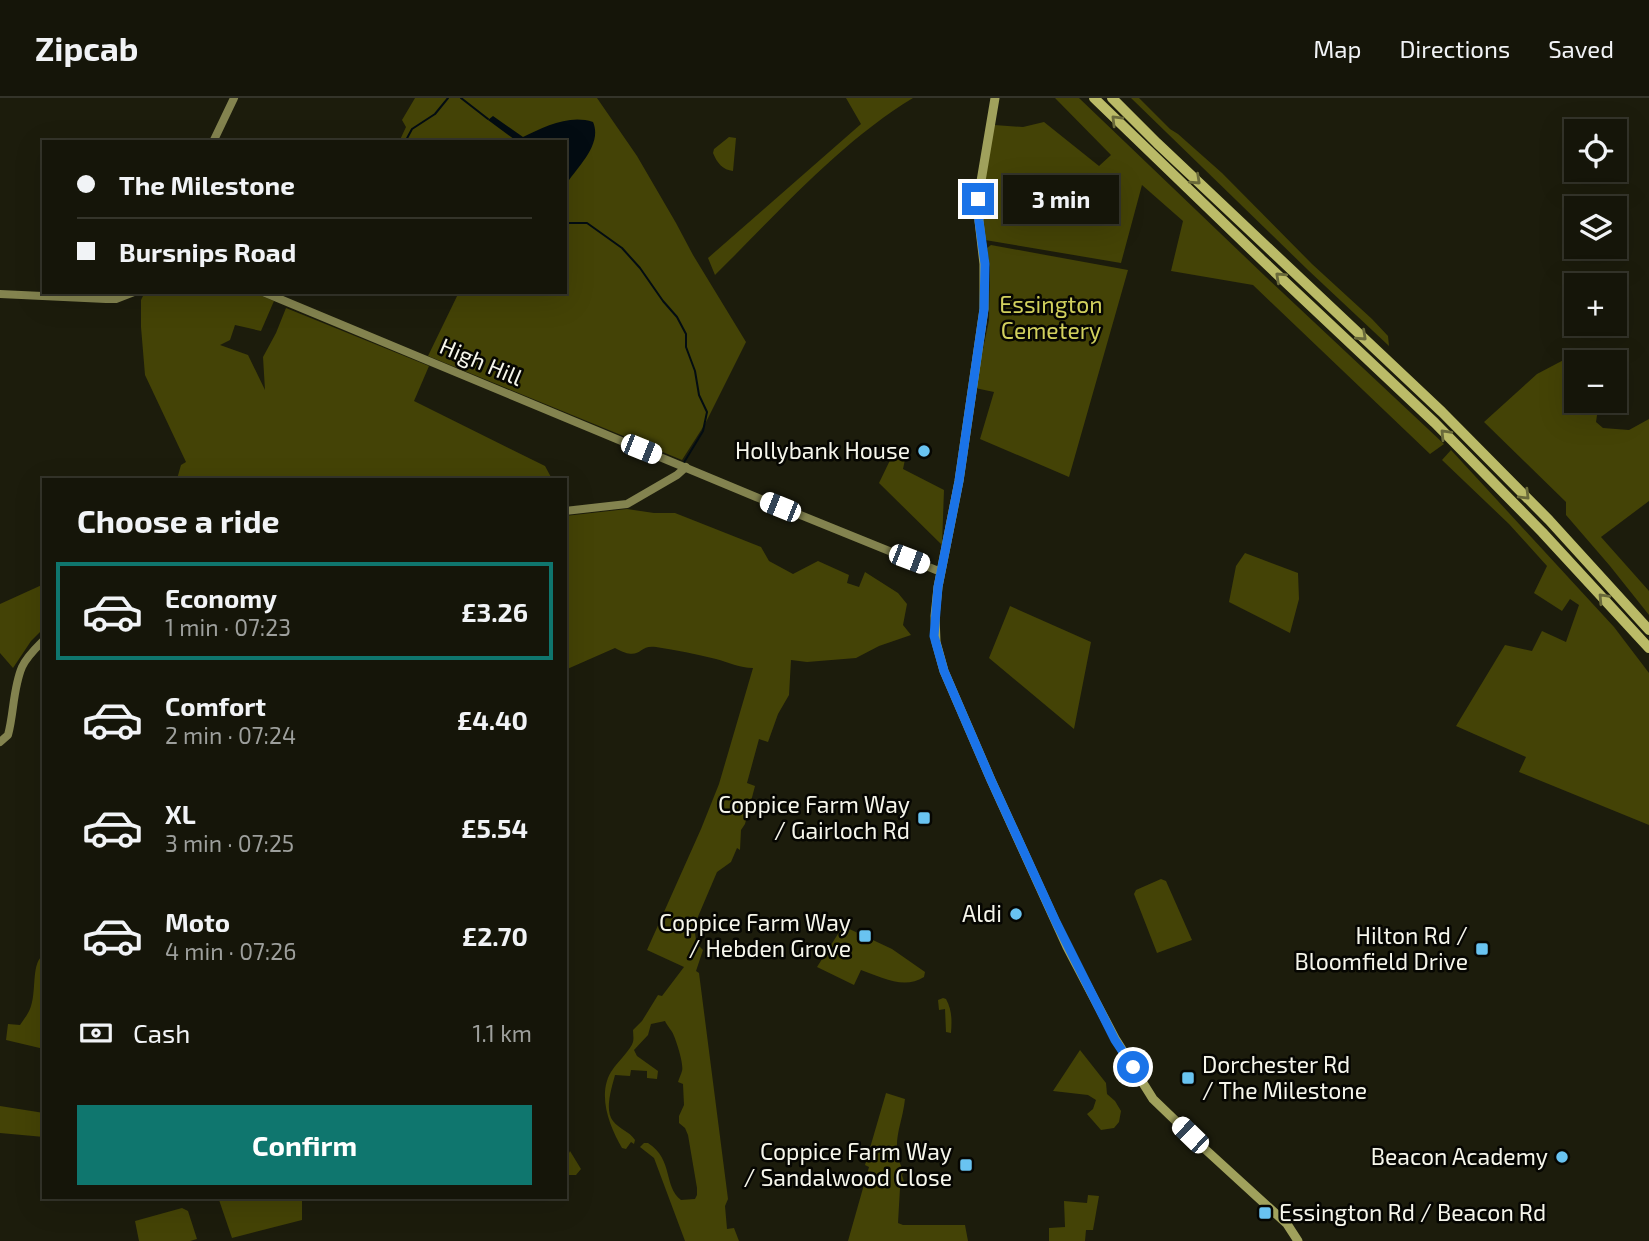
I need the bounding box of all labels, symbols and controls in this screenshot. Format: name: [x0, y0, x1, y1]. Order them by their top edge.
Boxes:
text: Zipcab: [35, 28, 138, 68]
text: Map: [1313, 34, 1361, 63]
text: Directions: [1399, 34, 1510, 63]
text: Saved: [1548, 34, 1614, 63]
one-way arrow: [1111, 115, 1124, 128]
map controls: [1564, 119, 1627, 413]
button: locate: [1564, 119, 1627, 182]
text: The Milestone: [119, 169, 295, 200]
one-way arrow: [1188, 171, 1201, 184]
callout: 3 min: [1002, 174, 1118, 224]
route end: [962, 183, 994, 215]
text: 3 min: [1032, 185, 1090, 213]
button: layers: [1564, 196, 1627, 259]
text: Bursnips Road: [119, 236, 296, 267]
one-way arrow: [1275, 273, 1288, 286]
button: +: [1564, 273, 1627, 336]
park label: Essington Cemetery: [999, 290, 1103, 344]
one-way arrow: [1354, 328, 1367, 340]
street label: High Hill: [436, 331, 527, 391]
button: −: [1564, 350, 1627, 413]
one-way arrow: [1441, 429, 1454, 442]
car: [618, 431, 665, 467]
place label: Hollybank House: [735, 436, 910, 464]
marker: Hollybank House: [916, 443, 932, 459]
one-way arrow: [1516, 487, 1529, 500]
car: [757, 489, 804, 525]
text: Choose a ride: [77, 501, 280, 539]
car: [886, 542, 933, 576]
icon: car: [81, 580, 144, 643]
text: Economy: [165, 582, 277, 613]
one-way arrow: [1598, 593, 1611, 606]
text: £3.26: [461, 596, 528, 627]
text: 1 min · 07:23: [165, 613, 291, 641]
icon: car: [81, 688, 144, 751]
text: Comfort: [165, 690, 266, 721]
text: £4.40: [457, 704, 528, 735]
text: 2 min · 07:24: [165, 721, 296, 749]
place label: Coppice Farm Way / Gairloch Rd: [718, 790, 910, 844]
icon: car: [81, 796, 144, 859]
text: XL: [165, 798, 196, 829]
marker: Coppice Farm Way / Gairloch Rd: [916, 810, 932, 826]
text: £5.54: [461, 812, 528, 843]
text: 3 min · 07:25: [165, 829, 294, 857]
place label: Aldi: [962, 899, 1002, 927]
icon: car: [81, 904, 144, 967]
text: Moto: [165, 906, 230, 937]
marker: Aldi: [1008, 906, 1024, 922]
place label: Coppice Farm Way / Hebden Grove: [659, 908, 851, 962]
text: £2.70: [462, 920, 528, 951]
place label: Hilton Rd / Bloomfield Drive: [1295, 921, 1468, 975]
marker: Coppice Farm Way / Hebden Grove: [857, 928, 873, 944]
text: 4 min · 07:26: [165, 937, 296, 965]
marker: Hilton Rd / Bloomfield Drive: [1474, 941, 1490, 957]
icon: cash: [77, 1014, 115, 1052]
text: Cash: [133, 1017, 190, 1048]
text: 1.1 km: [472, 1019, 532, 1047]
place label: Dorchester Rd / The Milestone: [1202, 1050, 1367, 1104]
route start: [1117, 1051, 1149, 1083]
marker: Dorchester Rd / The Milestone: [1180, 1070, 1196, 1086]
button: Confirm: [77, 1105, 532, 1185]
car: [1168, 1113, 1213, 1157]
place label: Coppice Farm Way / Sandalwood Close: [743, 1137, 952, 1191]
place label: Beacon Academy: [1371, 1142, 1548, 1170]
marker: Beacon Academy: [1554, 1149, 1570, 1165]
marker: Coppice Farm Way / Sandalwood Close: [958, 1157, 974, 1173]
place label: Essington Rd / Beacon Rd: [1279, 1198, 1546, 1226]
marker: Essington Rd / Beacon Rd: [1257, 1205, 1273, 1221]

